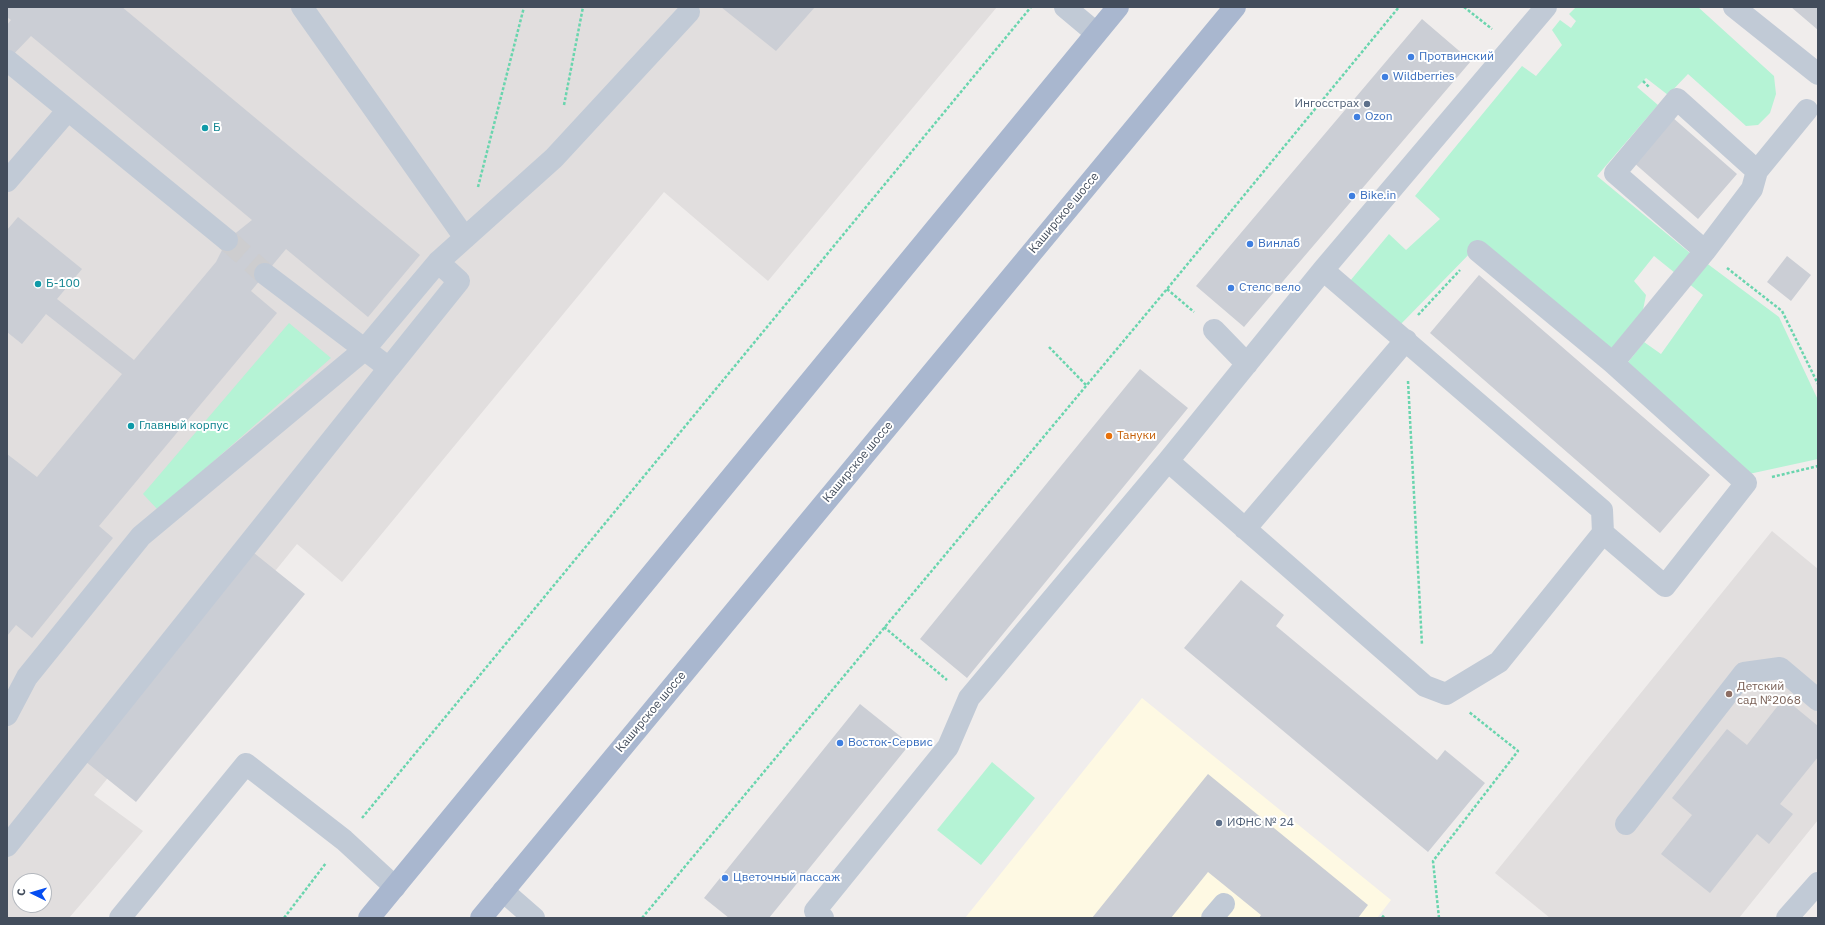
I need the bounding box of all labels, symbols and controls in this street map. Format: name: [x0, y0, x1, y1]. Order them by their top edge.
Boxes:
place label: Протвинский: [1419, 50, 1494, 64]
marker: Протвинский: [1406, 52, 1416, 62]
place label: Wildberries: [1393, 70, 1455, 84]
marker: Wildberries: [1380, 72, 1390, 82]
place label: Ингосстрах: [1295, 97, 1359, 111]
marker: Ингосстрах: [1362, 99, 1372, 109]
place label: Ozon: [1365, 110, 1392, 124]
marker: Ozon: [1352, 112, 1362, 122]
place label: Б: [213, 121, 221, 135]
marker: Б: [200, 123, 210, 133]
street label: Каширское шоссе: [1026, 170, 1102, 256]
place label: Bike.in: [1360, 189, 1396, 203]
marker: Bike.in: [1347, 191, 1357, 201]
place label: Винлаб: [1258, 237, 1300, 251]
marker: Винлаб: [1245, 239, 1255, 249]
place label: Б-100: [46, 277, 80, 291]
marker: Б-100: [33, 279, 43, 289]
place label: Стелс вело: [1239, 281, 1301, 295]
marker: Стелс вело: [1226, 283, 1236, 293]
place label: Главный корпус: [139, 419, 228, 433]
street label: Каширское шоссе: [820, 419, 896, 505]
marker: Главный корпус: [126, 421, 136, 431]
place label: Тануки: [1117, 429, 1156, 443]
marker: Тануки: [1104, 431, 1114, 441]
street label: Каширское шоссе: [613, 669, 689, 755]
place label: Детский сад №2068: [1737, 680, 1801, 708]
marker: Детский сад №2068: [1724, 689, 1734, 699]
place label: Восток-Сервис: [848, 736, 933, 750]
marker: Восток-Сервис: [835, 738, 845, 748]
place label: ИФНС № 24: [1227, 816, 1294, 830]
marker: ИФНС № 24: [1214, 818, 1224, 828]
place label: Цветочный пассаж: [733, 871, 840, 885]
north arrow: [12, 873, 52, 913]
marker: Цветочный пассаж: [720, 873, 730, 883]
text: С: [14, 888, 28, 896]

